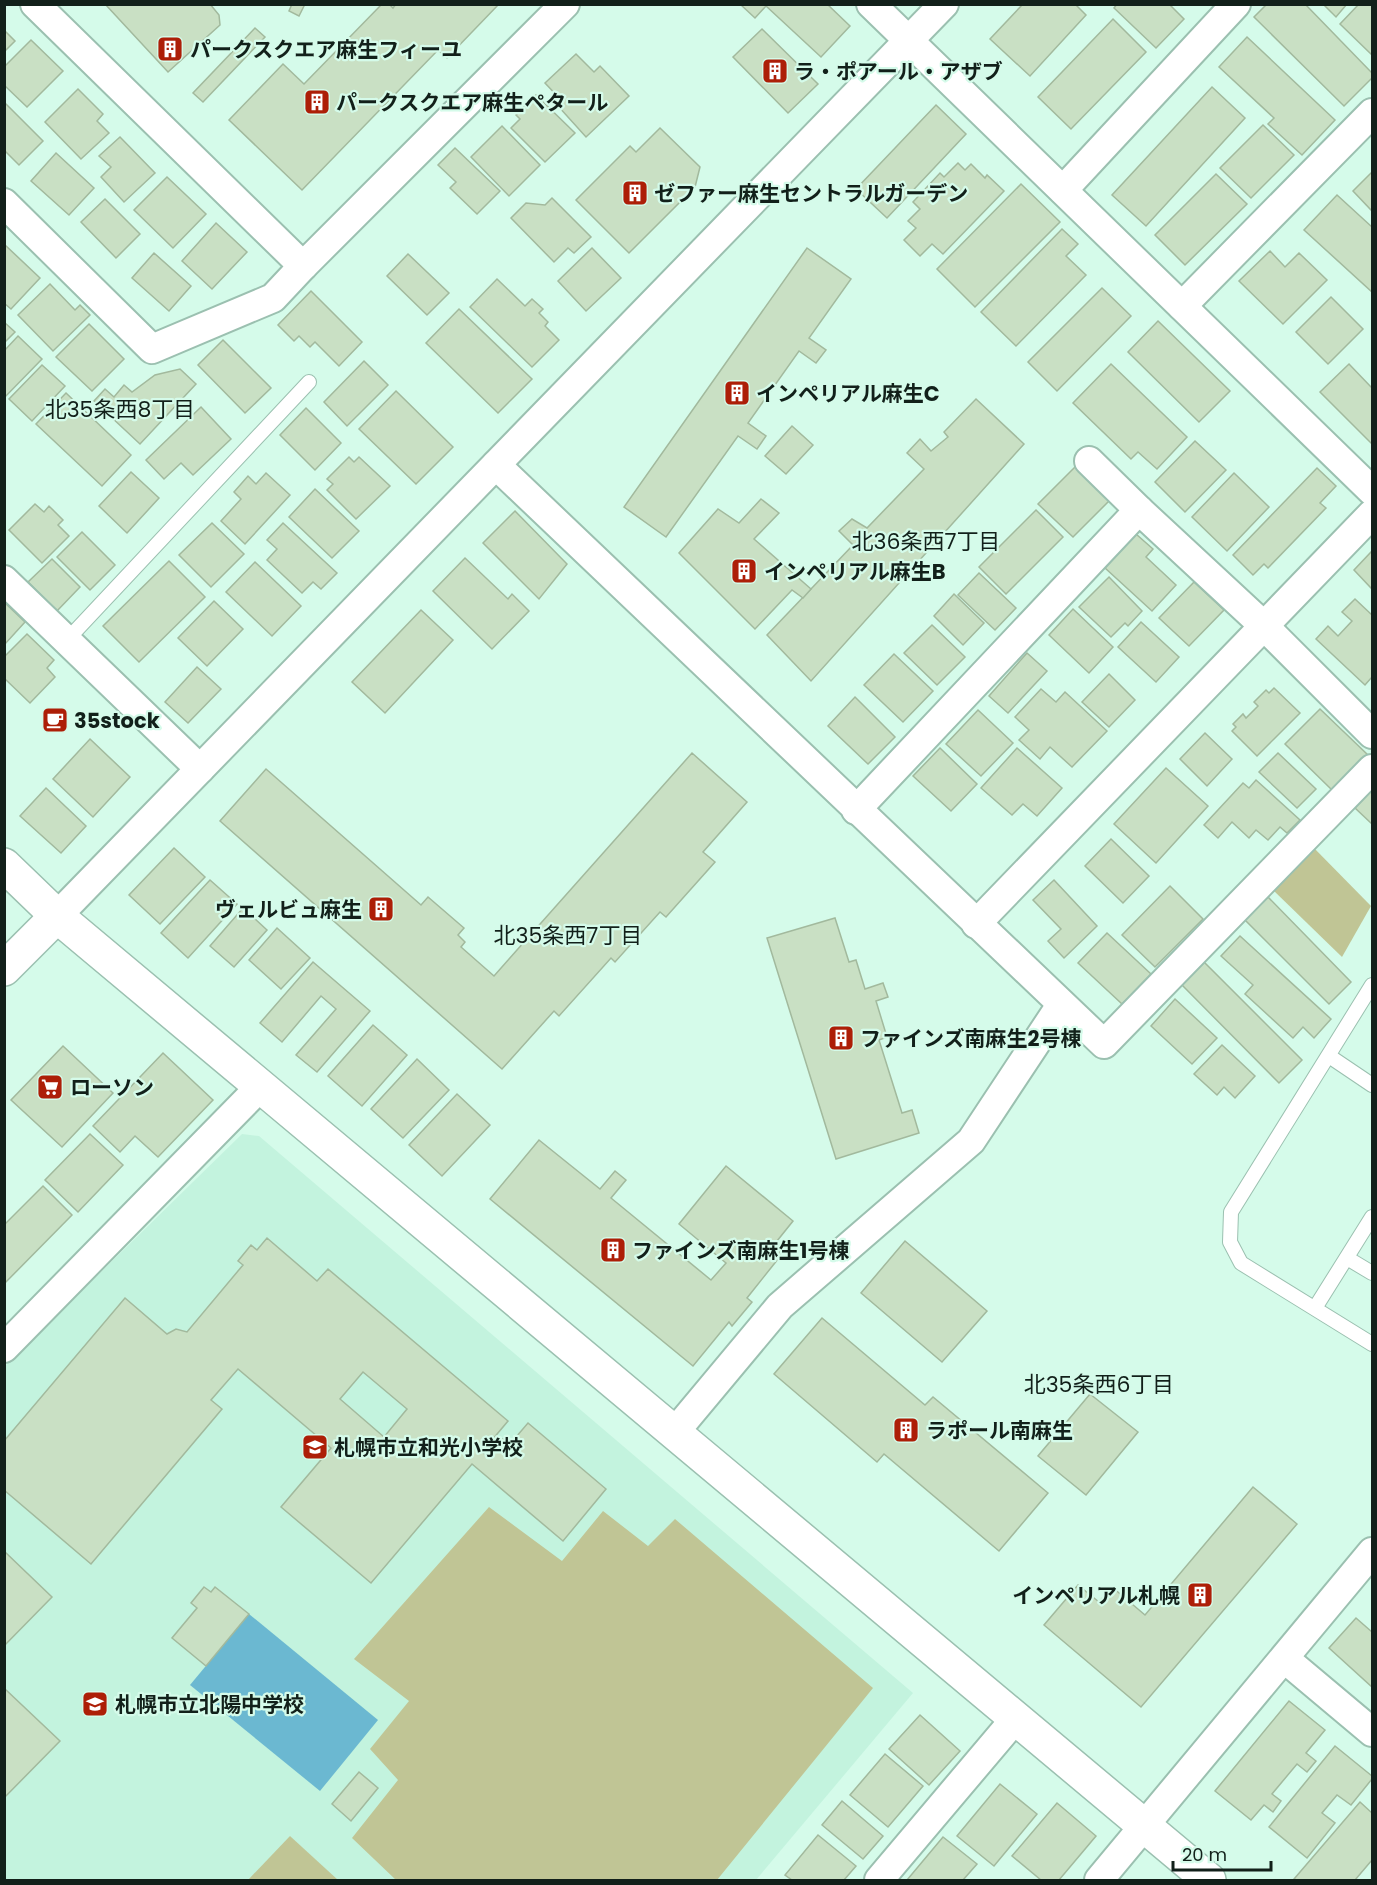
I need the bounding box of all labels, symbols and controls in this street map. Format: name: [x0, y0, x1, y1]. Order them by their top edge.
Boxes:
building icon: パークスクエア麻生フィーユ: [155, 34, 185, 64]
place label: パークスクエア麻生フィーユ: [190, 35, 462, 64]
building icon: ラ・ポアール・アザブ: [760, 56, 790, 86]
place label: ラ・ポアール・アザブ: [794, 57, 1003, 86]
building icon: パークスクエア麻生ペタール: [302, 87, 332, 117]
place label: パークスクエア麻生ペタール: [336, 88, 608, 117]
building icon: ゼファー麻生セントラルガーデン: [620, 178, 650, 208]
place label: ゼファー麻生セントラルガーデン: [654, 179, 968, 208]
building icon: インペリアル麻生C: [722, 378, 752, 408]
place label: インペリアル麻生C: [756, 379, 940, 408]
district label: 北35条西8丁目: [45, 394, 195, 425]
district label: 北36条西7丁目: [852, 526, 1000, 557]
building icon: インペリアル麻生B: [729, 556, 759, 586]
place label: インペリアル麻生B: [764, 557, 946, 586]
cafe icon: 35stock: [40, 705, 70, 735]
place label: 35stock: [74, 706, 160, 735]
building icon: ヴェルビュ麻生: [366, 894, 396, 924]
place label: ヴェルビュ麻生: [215, 895, 362, 924]
district label: 北35条西7丁目: [494, 920, 642, 951]
building icon: ファインズ南麻生2号棟: [826, 1023, 856, 1053]
place label: ファインズ南麻生2号棟: [860, 1024, 1082, 1053]
supermarket icon: ローソン: [35, 1072, 65, 1102]
place label: ローソン: [70, 1073, 154, 1102]
building icon: ファインズ南麻生1号棟: [598, 1235, 628, 1265]
place label: ファインズ南麻生1号棟: [632, 1236, 849, 1265]
district label: 北35条西6丁目: [1024, 1369, 1174, 1400]
building icon: ラポール南麻生: [891, 1415, 921, 1445]
place label: ラポール南麻生: [926, 1416, 1073, 1445]
school or university icon: 札幌市立和光小学校: [300, 1432, 330, 1462]
place label: 札幌市立和光小学校: [334, 1433, 523, 1462]
building icon: インペリアル札幌: [1185, 1580, 1215, 1610]
place label: インペリアル札幌: [1012, 1581, 1180, 1610]
school or university icon: 札幌市立北陽中学校: [80, 1689, 110, 1719]
place label: 札幌市立北陽中学校: [115, 1690, 304, 1719]
scale bar: [1173, 1834, 1270, 1872]
text: 20 m: [1182, 1842, 1227, 1867]

